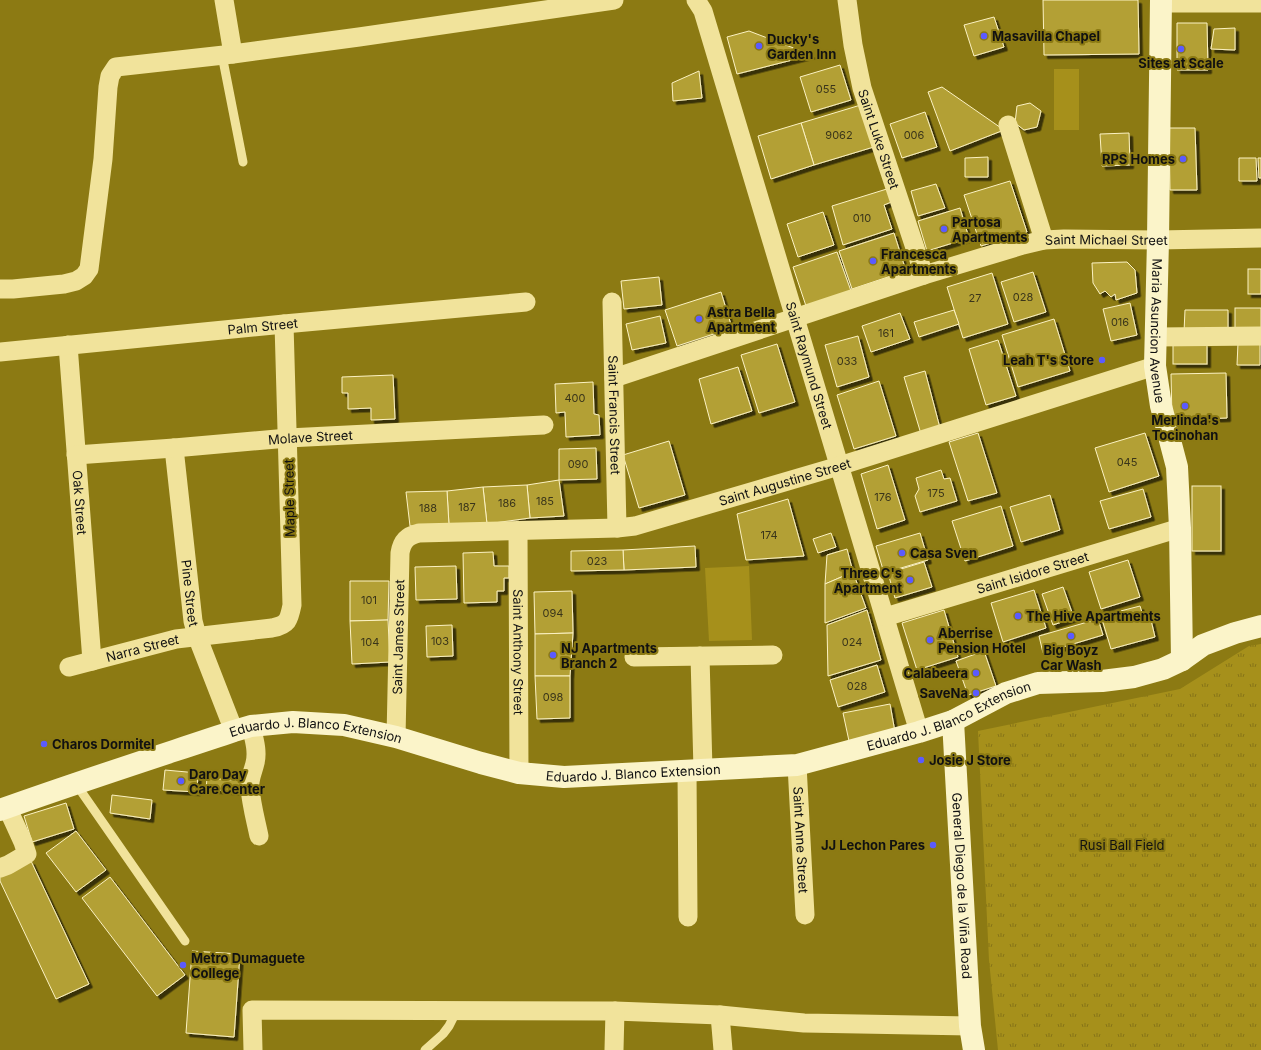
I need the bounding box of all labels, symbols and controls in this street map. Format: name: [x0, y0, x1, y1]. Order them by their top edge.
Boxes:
place label: Masavilla Chapel: [992, 28, 1100, 44]
place label: Ducky's Garden Inn: [767, 31, 836, 62]
marker: Masavilla Chapel: [979, 31, 989, 41]
marker: Ducky's Garden Inn: [754, 41, 764, 51]
marker: Sites at Scale: [1176, 44, 1186, 54]
place label: Sites at Scale: [1138, 55, 1224, 71]
house number: 055: [816, 82, 836, 96]
street label: Saint Luke Street: [855, 87, 903, 191]
house number: 9062: [825, 128, 853, 142]
house number: 006: [904, 128, 925, 142]
place label: RPS Homes: [1102, 151, 1175, 167]
marker: RPS Homes: [1178, 154, 1188, 164]
house number: 010: [853, 211, 871, 225]
place label: Partosa Apartments: [952, 214, 1028, 245]
marker: Partosa Apartments: [939, 224, 949, 234]
street label: Saint Michael Street: [1044, 231, 1168, 248]
place label: Francesca Apartments: [881, 246, 957, 277]
marker: Francesca Apartments: [868, 256, 878, 266]
street label: Maria Asuncion Avenue: [1147, 258, 1168, 404]
house number: 028: [1013, 290, 1033, 304]
house number: 27: [969, 291, 981, 305]
street label: Saint Raymund Street: [783, 300, 836, 431]
place label: Astra Bella Apartment: [707, 304, 776, 335]
marker: Astra Bella Apartment: [694, 314, 704, 324]
street label: Palm Street: [227, 315, 299, 338]
house number: 016: [1111, 315, 1129, 329]
house number: 161: [878, 326, 894, 340]
place label: Leah T's Store: [1003, 352, 1094, 368]
house number: 033: [837, 354, 857, 368]
street label: Saint Francis Street: [605, 355, 624, 475]
marker: Leah T's Store: [1097, 355, 1107, 365]
house number: 400: [565, 391, 586, 405]
marker: Merlinda's Tocinohan: [1180, 401, 1190, 411]
place label: Merlinda's Tocinohan: [1151, 412, 1219, 443]
street label: Molave Street: [267, 427, 353, 448]
street label: Saint Augustine Street: [717, 455, 853, 509]
house number: 045: [1117, 455, 1138, 469]
house number: 090: [568, 457, 588, 471]
street label: Maple Street: [280, 459, 298, 537]
street label: Oak Street: [70, 470, 90, 535]
house number: 175: [927, 486, 945, 500]
house number: 176: [874, 490, 892, 504]
house number: 185: [536, 494, 554, 508]
house number: 186: [498, 496, 516, 510]
house number: 187: [458, 500, 476, 514]
house number: 188: [419, 501, 437, 515]
house number: 174: [760, 528, 778, 542]
place label: Casa Sven: [910, 545, 977, 561]
marker: Casa Sven: [897, 548, 907, 558]
street label: Saint Isidore Street: [974, 548, 1090, 597]
house number: 023: [587, 554, 607, 568]
street label: Pine Street: [178, 559, 202, 628]
place label: Three C's Apartment: [834, 565, 902, 596]
marker: Three C's Apartment: [905, 575, 915, 585]
street label: Saint James Street: [389, 579, 407, 695]
street label: Saint Anthony Street: [510, 589, 527, 715]
house number: 101: [361, 593, 377, 607]
house number: 094: [543, 606, 563, 620]
place label: The Hive Apartments: [1026, 608, 1161, 624]
marker: The Hive Apartments: [1013, 611, 1023, 621]
place label: Aberrise Pension Hotel: [938, 625, 1026, 656]
street label: Narra Street: [104, 631, 180, 665]
marker: Big Boyz Car Wash: [1066, 631, 1076, 641]
house number: 103: [431, 634, 449, 648]
house number: 104: [361, 635, 379, 649]
house number: 024: [842, 635, 862, 649]
marker: Aberrise Pension Hotel: [925, 635, 935, 645]
place label: NJ Apartments Branch 2: [561, 640, 657, 671]
place label: Big Boyz Car Wash: [1040, 642, 1102, 673]
marker: NJ Apartments Branch 2: [548, 650, 558, 660]
place label: Calabeera: [903, 665, 968, 681]
marker: Calabeera: [971, 668, 981, 678]
street label: Eduardo J. Blanco Extension: [865, 678, 1033, 754]
house number: 028: [847, 679, 867, 693]
place label: SaveNa: [919, 685, 968, 701]
marker: SaveNa: [971, 688, 981, 698]
house number: 098: [543, 690, 563, 704]
street label: Eduardo J. Blanco Extension: [227, 714, 404, 746]
place label: Charos Dormitel: [52, 736, 155, 752]
marker: Charos Dormitel: [39, 739, 49, 749]
place label: Josie J Store: [929, 752, 1011, 768]
marker: Josie J Store: [916, 755, 926, 765]
street label: Eduardo J. Blanco Extension: [545, 761, 721, 785]
place label: Daro Day Care Center: [189, 766, 266, 797]
marker: Daro Day Care Center: [176, 776, 186, 786]
street label: Saint Anne Street: [790, 786, 812, 894]
street label: General Diego de la Viña Road: [949, 792, 975, 979]
place label: JJ Lechon Pares: [821, 837, 925, 853]
park label: Rusi Ball Field: [1080, 837, 1165, 853]
marker: JJ Lechon Pares: [928, 840, 938, 850]
place label: Metro Dumaguete College: [191, 950, 305, 981]
marker: Metro Dumaguete College: [178, 960, 188, 970]

